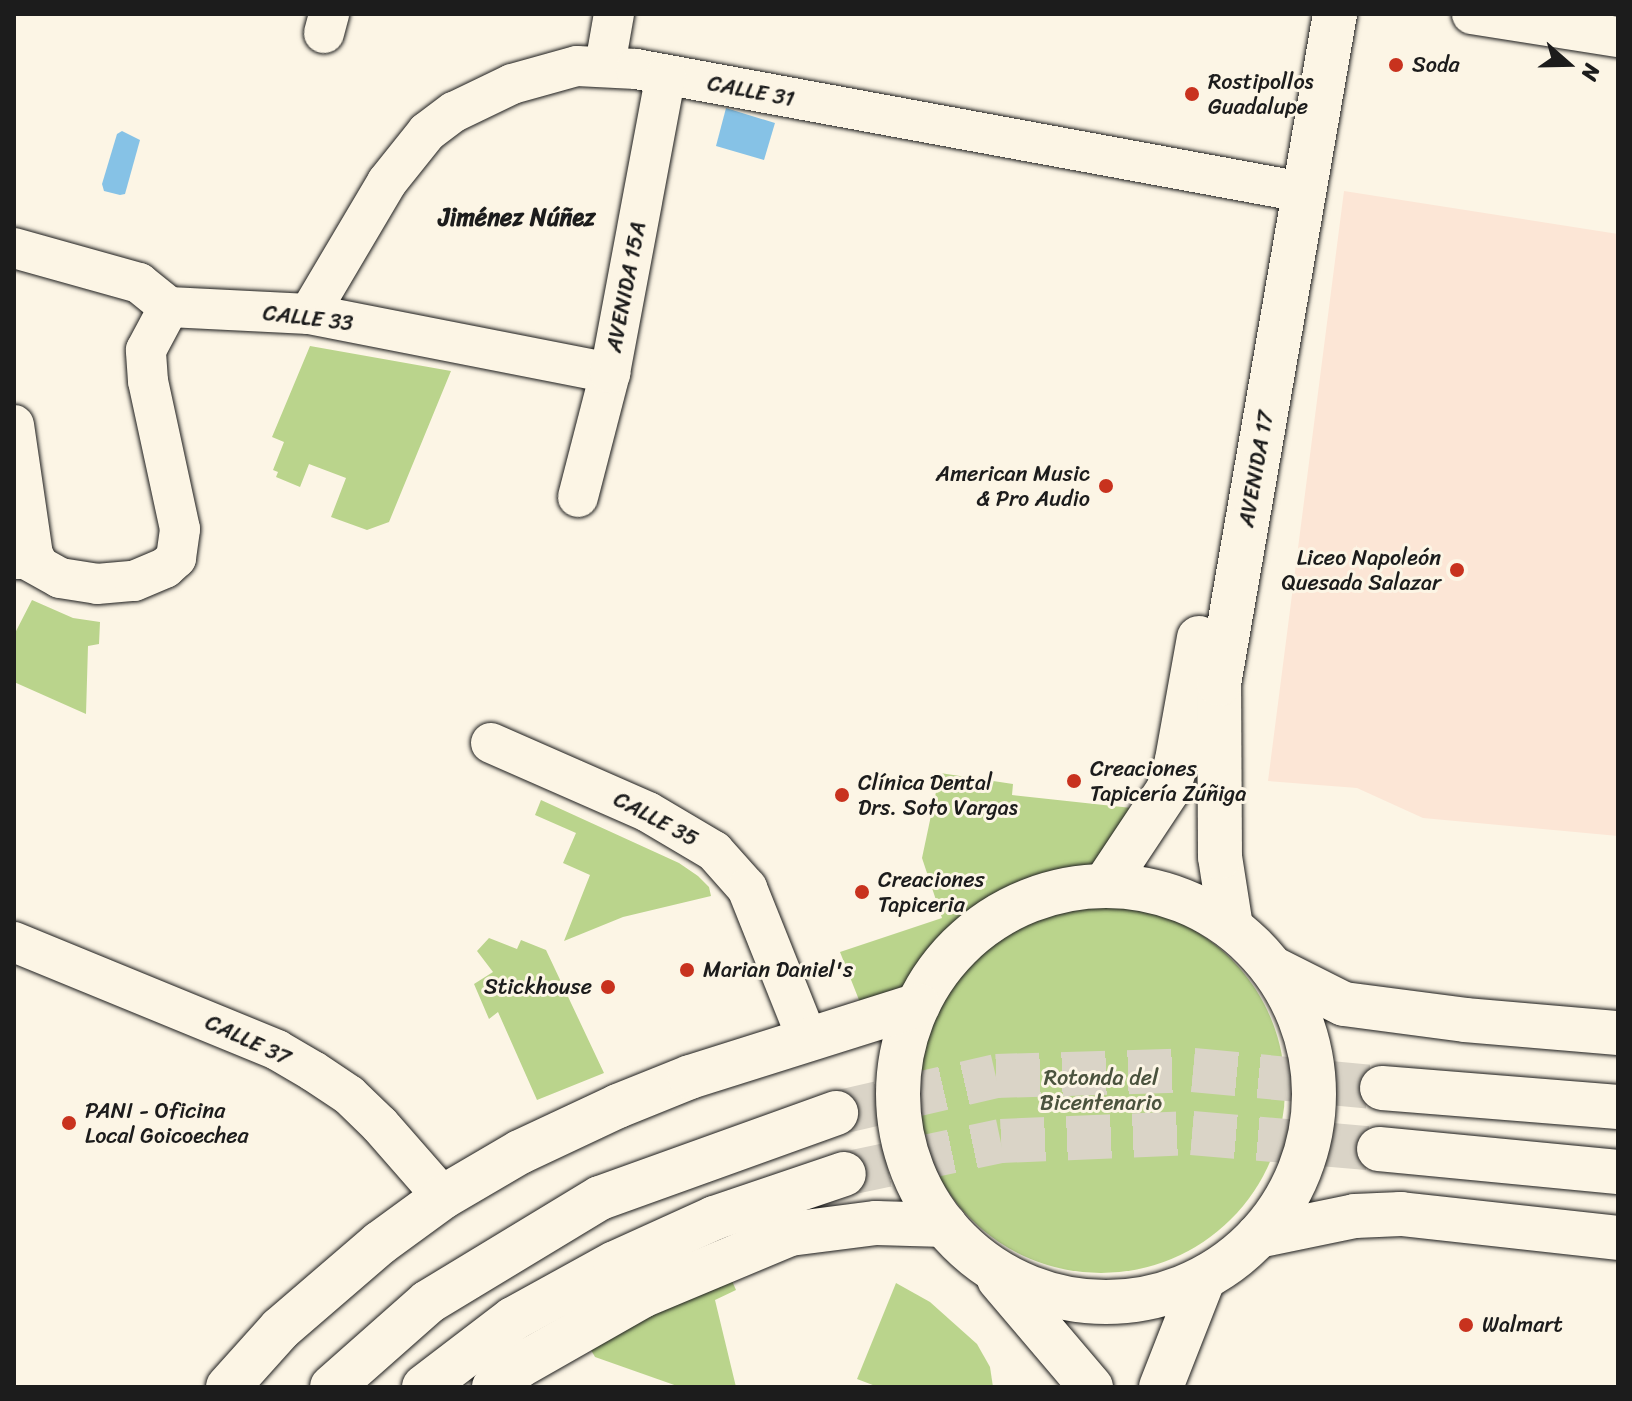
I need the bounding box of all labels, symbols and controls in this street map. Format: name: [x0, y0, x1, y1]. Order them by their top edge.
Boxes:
north arrow: [1528, 24, 1608, 104]
place label: Soda: [1412, 52, 1460, 78]
marker: Soda: [1387, 56, 1405, 74]
text: N: [1570, 59, 1612, 86]
place label: Rostipollos Guadalupe: [1208, 68, 1314, 120]
street label: CALLE 31: [705, 70, 797, 112]
marker: Rostipollos Guadalupe: [1183, 85, 1201, 103]
district label: Jiménez Núñez: [438, 204, 596, 232]
street label: AVENIDA 15A: [600, 219, 652, 355]
street label: CALLE 33: [261, 299, 355, 337]
street label: AVENIDA 17: [1233, 409, 1279, 529]
place label: American Music & Pro Audio: [936, 460, 1090, 512]
marker: American Music & Pro Audio: [1097, 477, 1115, 495]
place label: Liceo Napoleón Quesada Salazar: [1281, 544, 1441, 596]
marker: Liceo Napoleón Quesada Salazar: [1448, 561, 1466, 579]
place label: Creaciones Tapicería Zúñiga: [1090, 755, 1246, 806]
place label: Clínica Dental Drs. Soto Vargas: [858, 769, 1017, 820]
marker: Creaciones Tapicería Zúñiga: [1065, 772, 1083, 790]
street label: CALLE 35: [609, 786, 703, 852]
marker: Clínica Dental Drs. Soto Vargas: [833, 786, 851, 804]
place label: Creaciones Tapiceria: [878, 866, 985, 918]
marker: Creaciones Tapiceria: [853, 883, 871, 901]
place label: Marian Daniel's: [703, 957, 852, 983]
marker: Marian Daniel's: [678, 961, 696, 979]
place label: Stickhouse: [484, 974, 592, 1000]
marker: Stickhouse: [599, 978, 617, 996]
street label: CALLE 37: [201, 1009, 295, 1071]
park label: Rotonda del Bicentenario: [1040, 1064, 1162, 1116]
place label: PANI - Oficina Local Goicoechea: [85, 1097, 249, 1148]
marker: PANI - Oficina Local Goicoechea: [60, 1114, 78, 1132]
place label: Walmart: [1482, 1312, 1563, 1338]
marker: Walmart: [1457, 1316, 1475, 1334]

